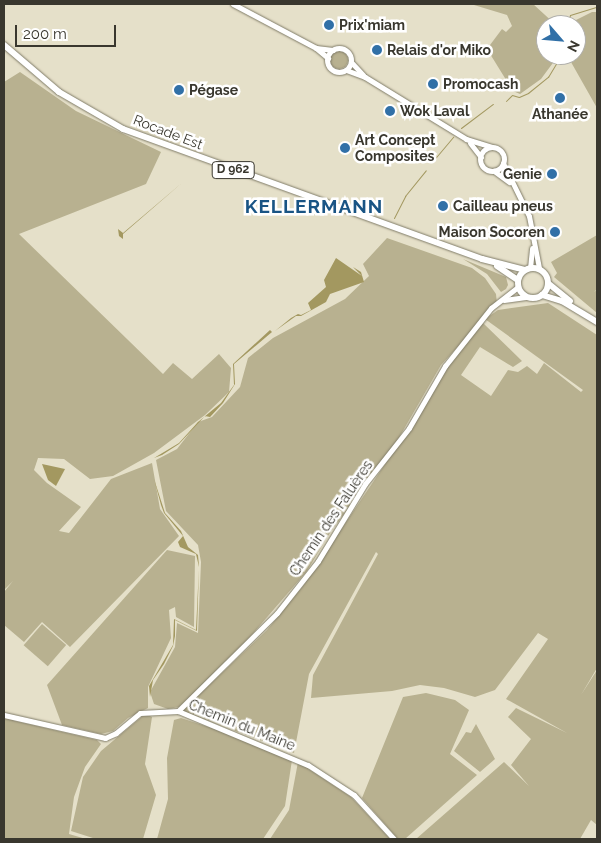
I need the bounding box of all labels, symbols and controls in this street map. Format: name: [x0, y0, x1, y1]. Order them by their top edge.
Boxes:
scale bar: [18, 15, 119, 47]
north arrow: [536, 15, 586, 65]
place label: Prix'miam: [339, 17, 405, 33]
marker: Prix'miam: [323, 19, 335, 31]
text: 200 m: [23, 25, 67, 43]
text: N: [564, 38, 583, 55]
place label: Relais d'or Miko: [387, 42, 491, 58]
marker: Relais d'or Miko: [371, 44, 383, 56]
place label: Promocash: [443, 76, 518, 92]
marker: Promocash: [427, 78, 439, 90]
place label: Pégase: [189, 82, 238, 98]
marker: Pégase: [173, 84, 185, 96]
marker: Athanée: [554, 92, 566, 104]
place label: Wok Laval: [400, 103, 469, 119]
marker: Wok Laval: [384, 105, 396, 117]
place label: Athanée: [532, 106, 588, 122]
street label: Rocade Est: [131, 111, 205, 153]
place label: Art Concept Composites: [355, 132, 435, 164]
marker: Art Concept Composites: [339, 142, 351, 154]
road number: D 962: [210, 160, 256, 180]
place label: Genie: [503, 166, 542, 182]
marker: Genie: [546, 168, 558, 180]
district label: KELLERMANN: [243, 196, 385, 218]
place label: Cailleau pneus: [453, 198, 553, 214]
marker: Cailleau pneus: [437, 200, 449, 212]
place label: Maison Socoren: [439, 224, 545, 240]
marker: Maison Socoren: [549, 226, 561, 238]
street label: Chemin des Faluères: [286, 457, 376, 579]
street label: Chemin du Maine: [186, 696, 298, 754]

